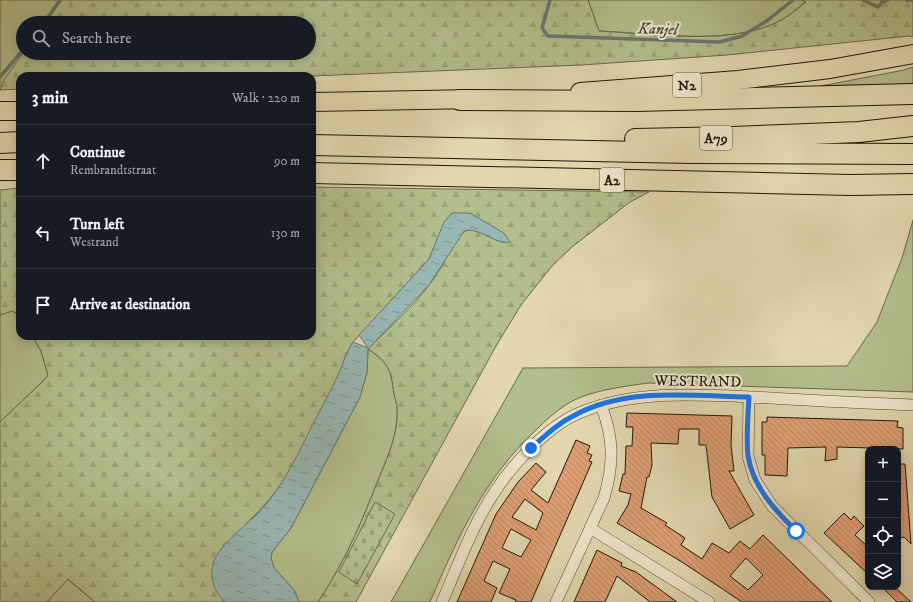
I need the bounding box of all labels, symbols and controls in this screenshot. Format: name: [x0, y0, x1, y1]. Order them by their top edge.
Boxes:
search box: [16, 16, 316, 60]
water label: Kanjel: [637, 18, 680, 40]
icon: search: [30, 27, 52, 49]
text: Search here: [62, 29, 131, 48]
road number: N2: [673, 73, 701, 97]
text: 3 min: [32, 87, 68, 109]
text: Walk · 220 m: [232, 90, 300, 106]
road number: A79: [700, 126, 732, 150]
text: Continue: [70, 143, 125, 162]
icon: ahead: [32, 150, 54, 172]
text: 90 m: [274, 153, 300, 169]
text: Rembrandtstraat: [70, 162, 156, 178]
road number: A2: [600, 168, 624, 192]
text: Turn left: [70, 215, 124, 234]
icon: left: [32, 222, 54, 244]
text: 130 m: [271, 225, 300, 241]
text: Westrand: [70, 234, 119, 250]
icon: arrive: [32, 294, 54, 316]
text: Arrive at destination: [70, 295, 190, 314]
street label: WESTRAND: [654, 371, 741, 392]
route end: [522, 439, 540, 457]
map controls: [865, 446, 901, 590]
button: +: [865, 446, 901, 482]
button: −: [865, 482, 901, 518]
button: locate: [865, 518, 901, 554]
route start: [787, 522, 805, 540]
button: layers: [865, 554, 901, 590]

